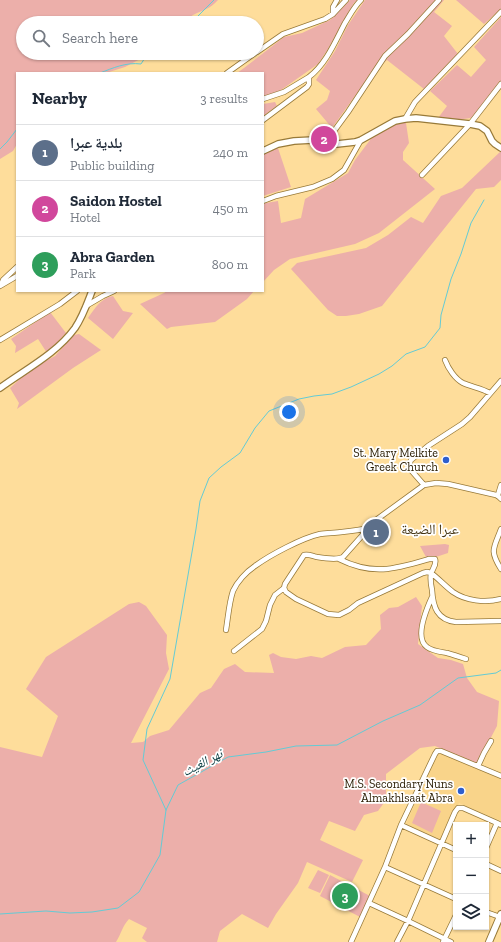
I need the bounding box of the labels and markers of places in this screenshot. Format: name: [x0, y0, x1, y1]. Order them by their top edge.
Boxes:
pin: 2: [311, 124, 337, 154]
place label: St. Mary Melkite Greek Church: [353, 446, 438, 474]
marker: St. Mary Melkite Greek Church: [441, 455, 451, 465]
pin: 1: [363, 517, 389, 547]
place label: M.S. Secondary Nuns Almakhlsaat Abra: [344, 777, 453, 805]
marker: M.S. Secondary Nuns Almakhlsaat Abra: [456, 786, 466, 796]
pin: 3: [332, 881, 358, 911]

